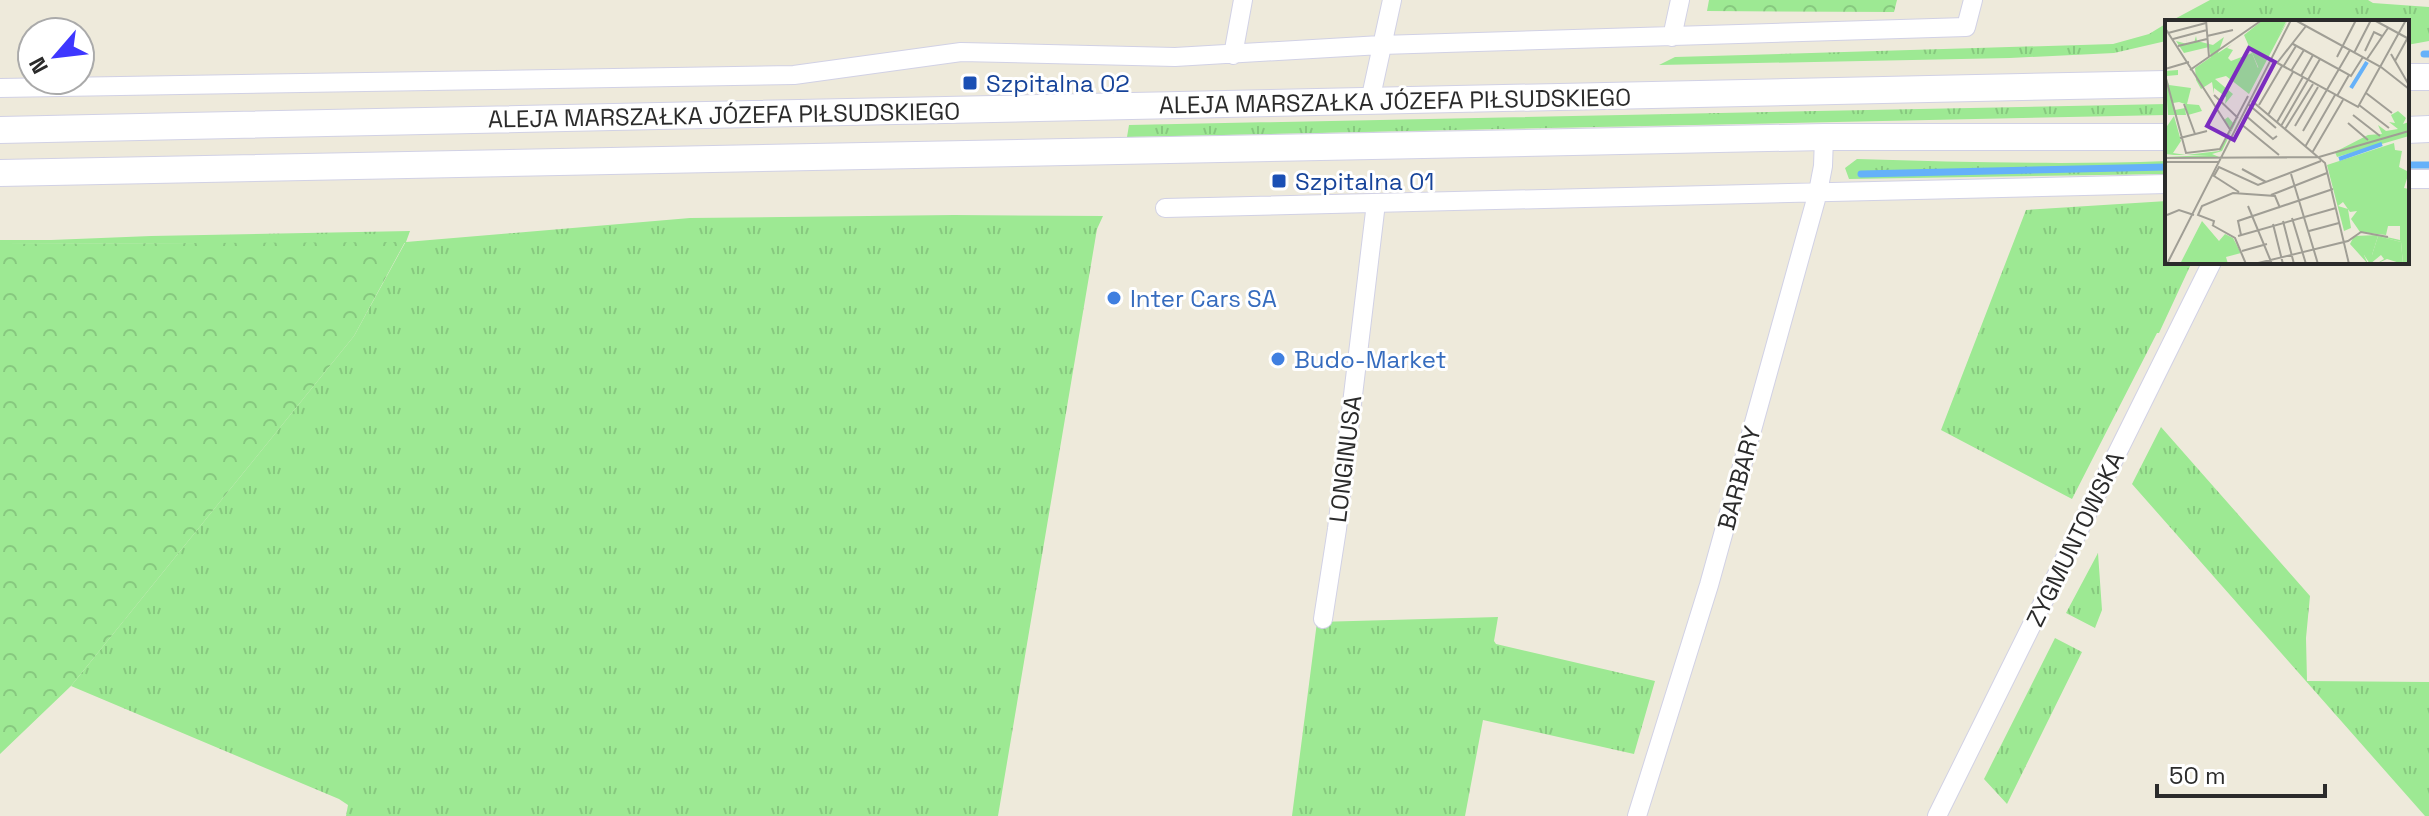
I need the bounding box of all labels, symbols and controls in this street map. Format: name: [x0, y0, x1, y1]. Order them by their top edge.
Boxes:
north arrow: [16, 16, 96, 96]
inset map: [2165, 20, 2409, 264]
text: N: [23, 52, 54, 78]
place label: Szpitalna 02: [986, 68, 1130, 99]
marker: Szpitalna 02: [961, 74, 979, 92]
street label: ALEJA MARSZAŁKA JÓZEFA PIŁSUDSKIEGO: [1158, 81, 1632, 121]
street label: ALEJA MARSZAŁKA JÓZEFA PIŁSUDSKIEGO: [487, 95, 961, 135]
place label: Szpitalna 01: [1295, 166, 1434, 197]
marker: Szpitalna 01: [1270, 172, 1288, 190]
place label: Inter Cars SA: [1130, 283, 1277, 314]
marker: Inter Cars SA: [1105, 289, 1123, 307]
place label: Budo-Market: [1294, 344, 1446, 375]
marker: Budo-Market: [1269, 350, 1287, 368]
street label: LONGINUSA: [1322, 394, 1368, 524]
street label: BARBARY: [1710, 422, 1768, 533]
street label: ZYGMUNTOWSKA: [2019, 446, 2131, 632]
scale bar: [2157, 748, 2325, 798]
text: 50 m: [2169, 760, 2226, 791]

